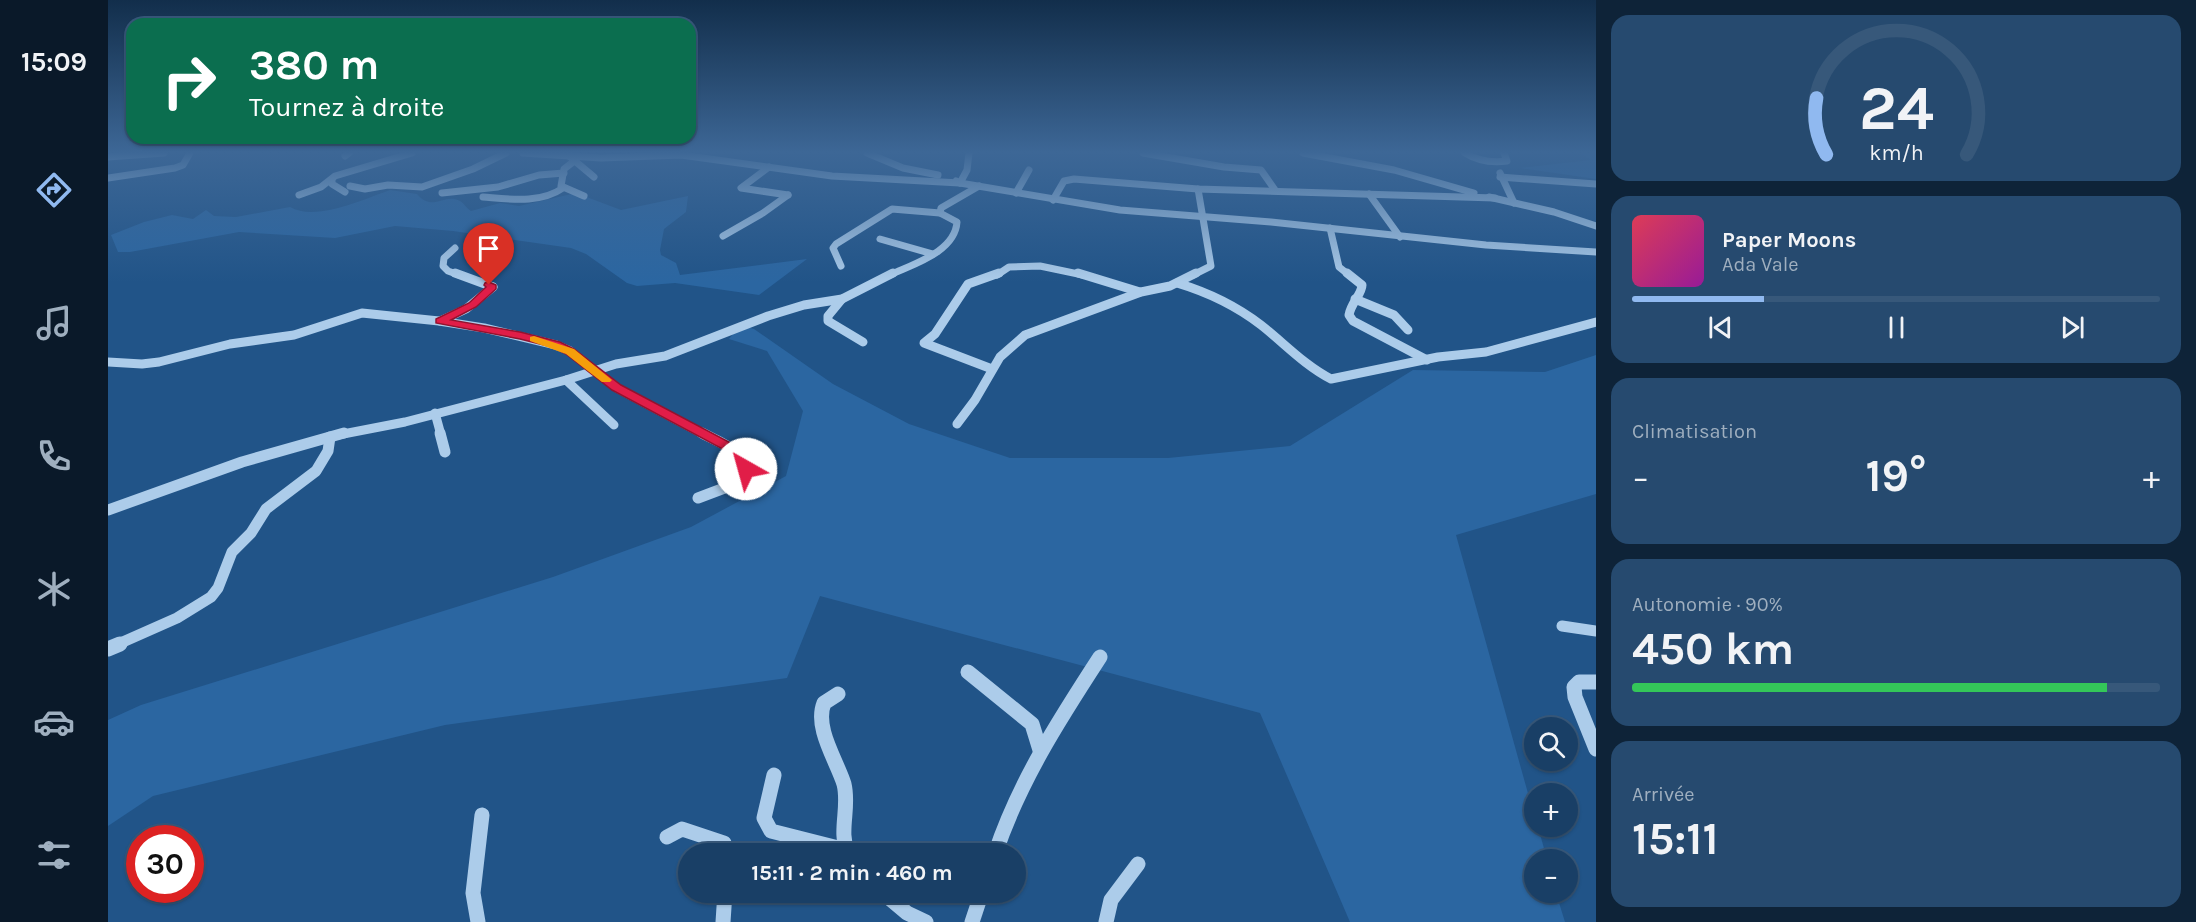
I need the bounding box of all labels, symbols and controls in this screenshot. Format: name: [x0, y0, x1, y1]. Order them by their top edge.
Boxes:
text: 380 m: [249, 40, 379, 90]
icon: right: [150, 42, 228, 120]
text: 15:09: [21, 46, 87, 78]
text: 24: [1859, 72, 1933, 145]
text: Tournez à droite: [249, 91, 444, 123]
text: km/h: [1869, 141, 1923, 166]
icon: directions: [33, 169, 75, 211]
pin: [463, 223, 514, 285]
text: Paper Moons: [1722, 227, 1856, 253]
icon: arrive: [472, 232, 505, 265]
text: Ada Vale: [1722, 253, 1799, 276]
icon: music: [33, 302, 75, 344]
icon: previous: [1704, 311, 1737, 344]
icon: pause: [1880, 311, 1913, 344]
icon: next: [2056, 311, 2089, 344]
text: Climatisation: [1632, 420, 1757, 443]
icon: phone: [33, 435, 75, 477]
position arrow: [714, 437, 778, 501]
text: 19°: [1866, 450, 1926, 502]
text: −: [1632, 458, 1649, 496]
text: +: [2143, 458, 2160, 496]
icon: climate: [33, 568, 75, 610]
text: Autonomie · 90%: [1632, 593, 1783, 616]
text: 450 km: [1632, 623, 1794, 675]
icon: car: [33, 701, 75, 743]
map controls: [1524, 717, 1578, 903]
button: search: [1524, 717, 1578, 771]
button: +: [1524, 783, 1578, 837]
text: Arrivée: [1632, 783, 1695, 806]
text: 15:11: [1632, 813, 1718, 865]
speed limit sign: 30: [126, 825, 204, 903]
icon: filters: [33, 834, 75, 876]
button: −: [1524, 849, 1578, 903]
text: 15:11 · 2 min · 460 m: [751, 860, 953, 886]

